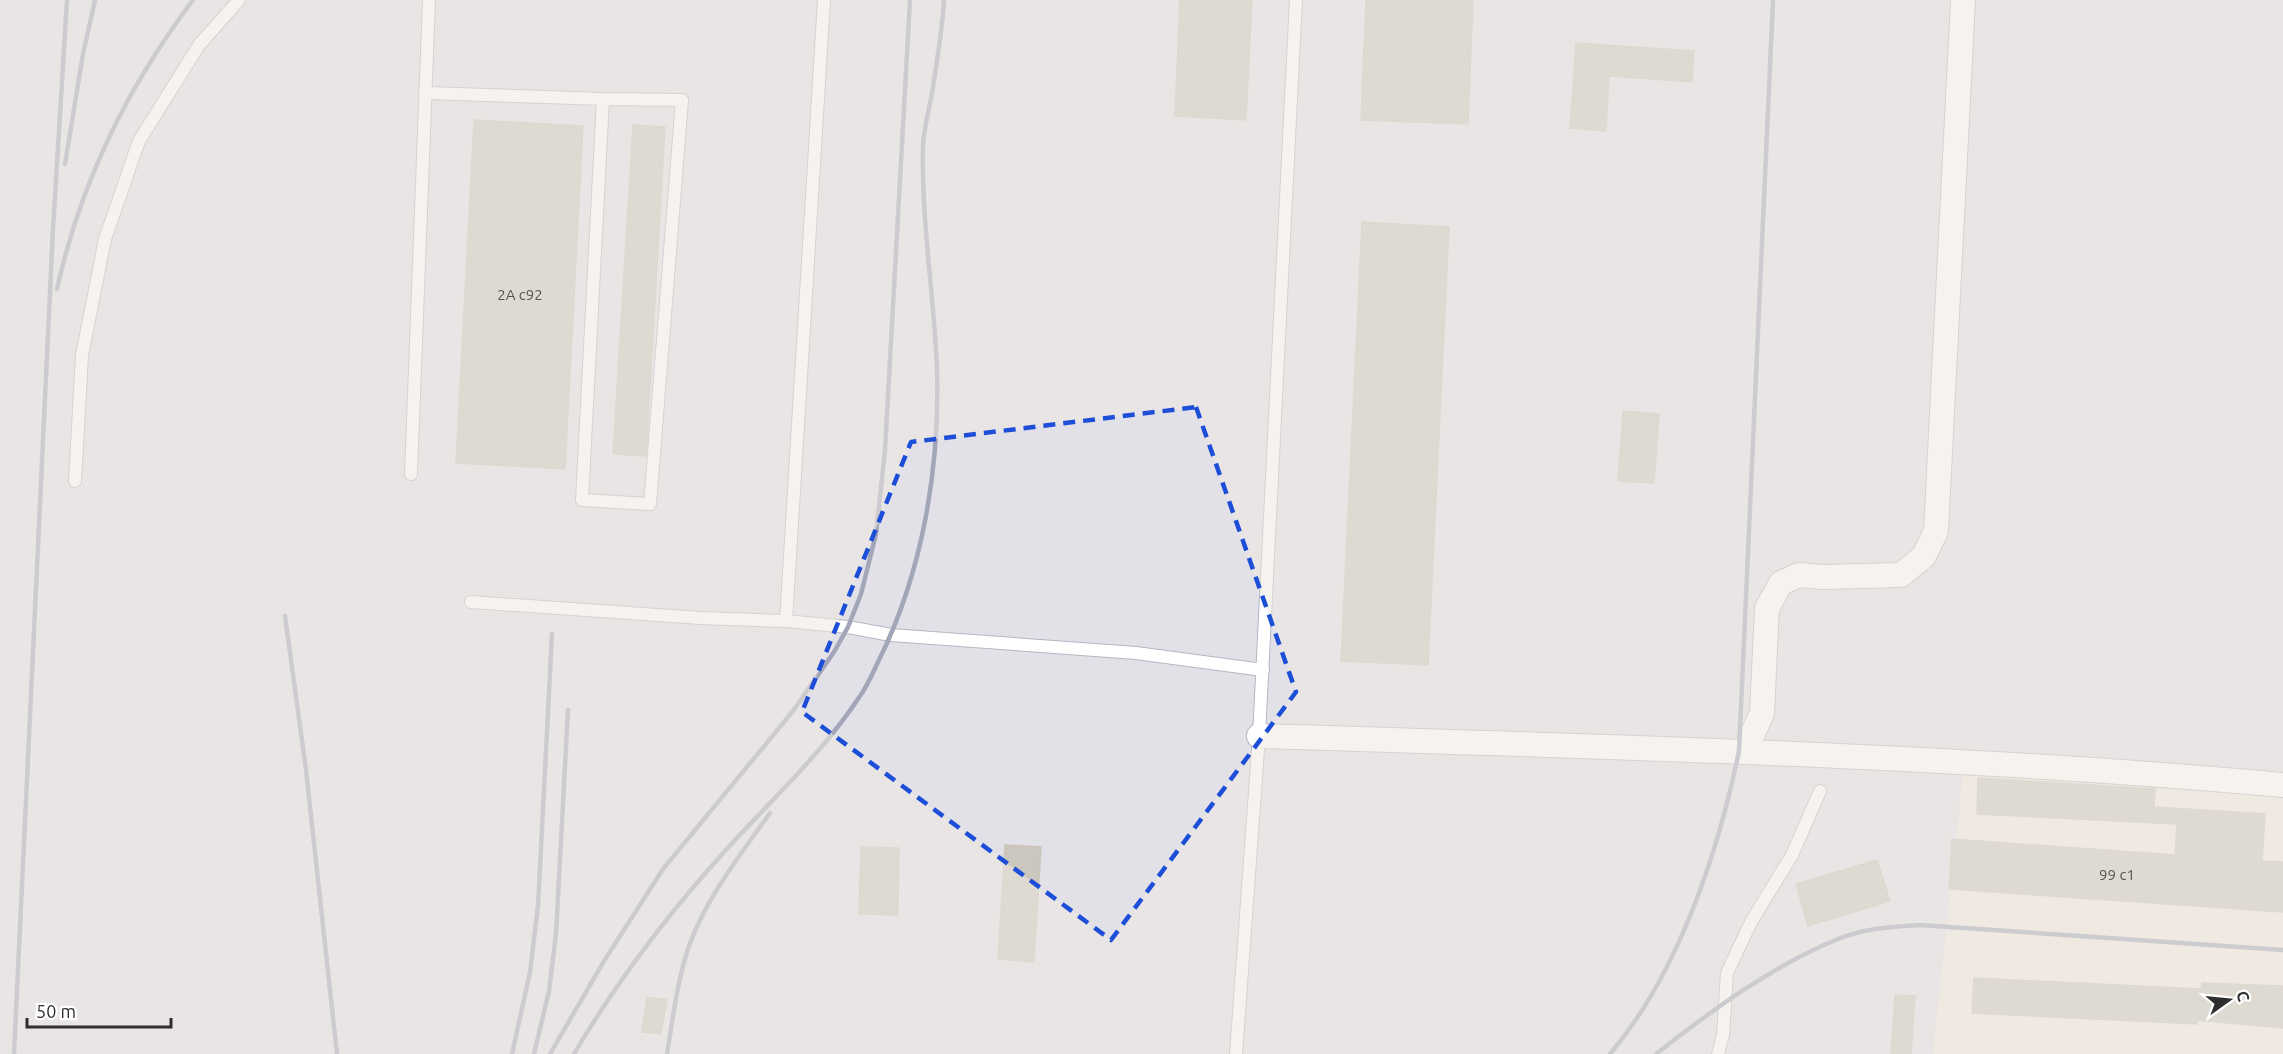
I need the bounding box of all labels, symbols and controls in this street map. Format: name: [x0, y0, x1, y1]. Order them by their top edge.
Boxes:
house number: 2А с92: [497, 286, 543, 303]
house number: 99 с1: [2099, 866, 2135, 883]
north arrow: [2199, 970, 2259, 1030]
text: С: [2233, 989, 2254, 1003]
scale bar: [27, 991, 171, 1029]
text: 50 m: [36, 1001, 76, 1021]

